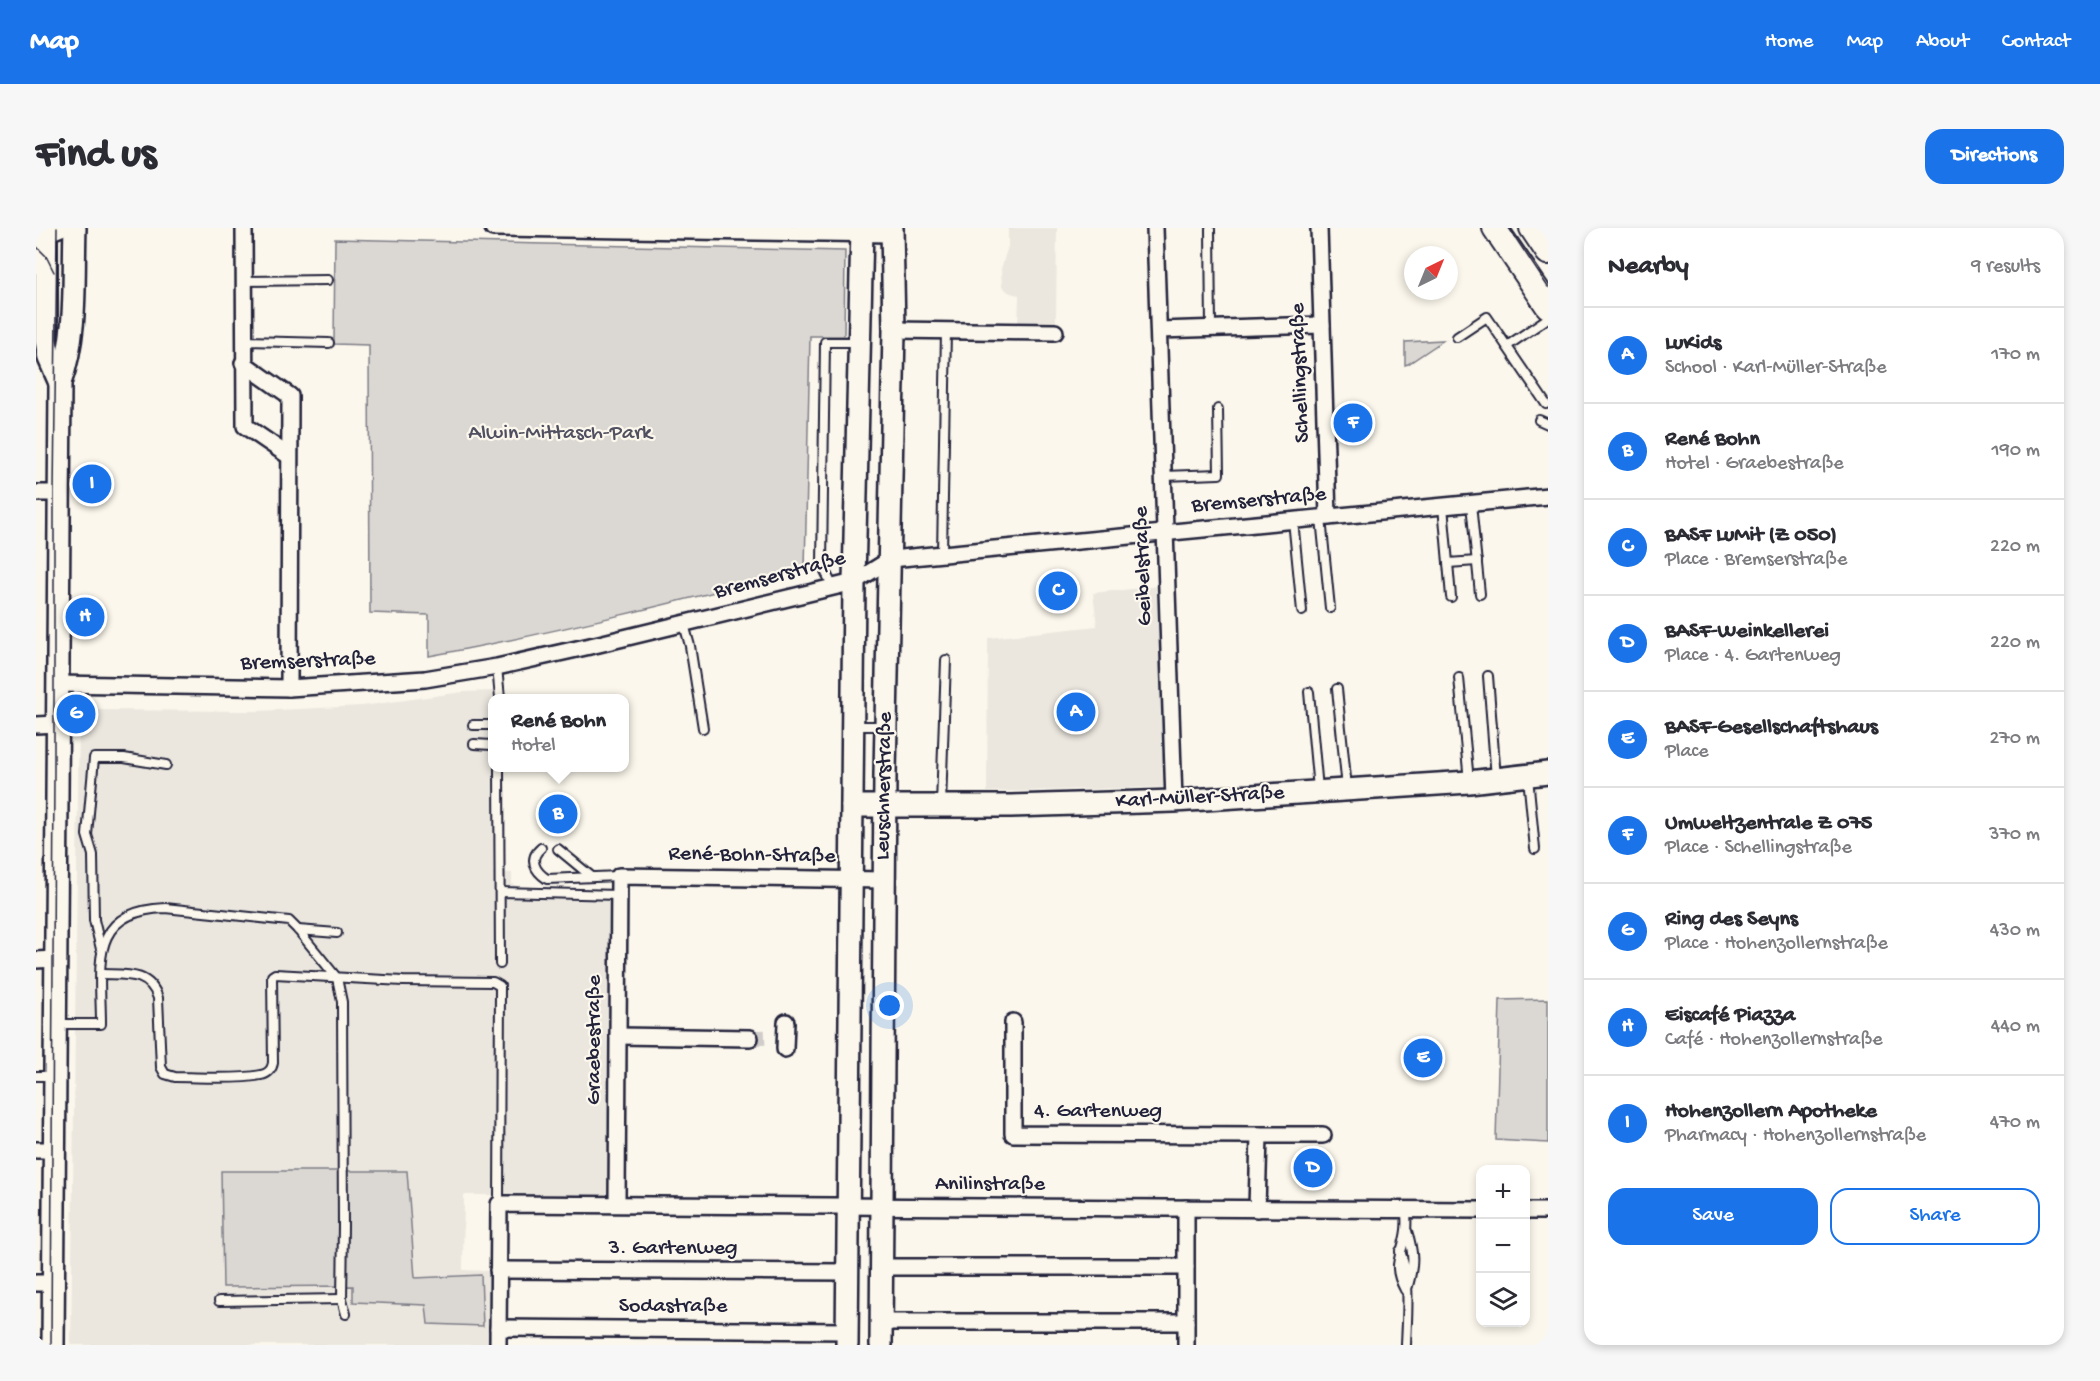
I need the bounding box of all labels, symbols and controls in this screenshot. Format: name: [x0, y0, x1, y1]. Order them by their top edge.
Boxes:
text: Map: [30, 26, 79, 59]
text: Home: [1765, 30, 1813, 55]
text: Map: [1846, 30, 1883, 55]
text: About: [1916, 30, 1969, 55]
text: Contact: [2002, 30, 2070, 55]
button: Directions: [1925, 129, 2064, 184]
text: Find us: [36, 132, 156, 181]
north arrow: [1404, 246, 1458, 300]
text: Nearby: [1608, 252, 1689, 283]
text: 9 results: [1971, 256, 2040, 279]
street label: Schellingstraße: [1286, 302, 1316, 443]
text: LuKids: [1665, 331, 1721, 357]
text: A: [1622, 344, 1633, 367]
text: 170 m: [1991, 344, 2040, 367]
text: School · Karl-Müller-Straße: [1665, 357, 1886, 380]
pin: F: [1334, 400, 1372, 446]
park label: Alwin-Mittasch-Park: [468, 421, 654, 447]
text: René Bohn: [1665, 427, 1760, 453]
text: B: [1622, 440, 1633, 463]
text: 190 m: [1992, 440, 2040, 463]
text: Hotel · Graebestraße: [1665, 453, 1844, 476]
pin: I: [72, 462, 112, 506]
street label: Bremserstraße: [1190, 482, 1328, 520]
street label: Geibelstraße: [1129, 505, 1159, 626]
text: BASF LuMit (Z 050): [1665, 523, 1837, 549]
text: C: [1622, 536, 1633, 559]
text: 220 m: [1990, 536, 2040, 559]
street label: Bremserstraße: [710, 546, 849, 606]
text: Place · Bremserstraße: [1665, 549, 1847, 572]
pin: C: [1038, 568, 1078, 614]
pin: H: [65, 594, 104, 640]
text: BASF-Weinkellerei: [1665, 619, 1829, 645]
text: D: [1621, 632, 1634, 655]
text: 220 m: [1990, 632, 2040, 655]
text: Place · 4. Gartenweg: [1665, 645, 1841, 668]
street label: Bremserstraße: [239, 647, 377, 677]
pin: A: [1056, 690, 1096, 734]
pin: G: [56, 692, 96, 736]
popup: [488, 694, 629, 772]
text: René Bohn: [511, 709, 606, 735]
street label: Leuschnerstraße: [871, 711, 899, 860]
text: BASF-Gesellschaftshaus: [1665, 715, 1878, 741]
text: E: [1621, 728, 1634, 751]
text: 270 m: [1990, 728, 2040, 751]
text: Hotel: [511, 735, 556, 758]
text: Place: [1665, 741, 1709, 764]
street label: Karl-Müller-Straße: [1115, 781, 1286, 815]
pin: B: [538, 792, 578, 836]
text: Umweltzentrale Z 075: [1665, 811, 1872, 837]
text: F: [1622, 824, 1633, 847]
text: 370 m: [1989, 824, 2040, 847]
text: Place · Schellingstraße: [1665, 837, 1852, 860]
street label: René-Bohn-Straße: [668, 842, 837, 870]
text: Ring des Seyns: [1665, 907, 1798, 933]
text: G: [1621, 920, 1634, 943]
text: 430 m: [1990, 920, 2040, 943]
text: Place · Hohenzollernstraße: [1665, 933, 1888, 956]
street label: Graebestraße: [582, 974, 608, 1105]
your location: [875, 991, 904, 1020]
text: Eiscafé Piazza: [1665, 1003, 1795, 1029]
text: H: [1622, 1016, 1633, 1039]
text: 440 m: [1991, 1016, 2040, 1039]
text: Café · Hohenzollernstraße: [1665, 1029, 1883, 1052]
pin: E: [1404, 1036, 1442, 1080]
street label: 4. Gartenweg: [1034, 1099, 1162, 1125]
text: Hohenzollern Apotheke: [1665, 1099, 1877, 1125]
text: I: [1625, 1112, 1630, 1135]
text: 470 m: [1990, 1112, 2040, 1135]
text: Pharmacy · Hohenzollernstraße: [1665, 1125, 1926, 1148]
pin: D: [1294, 1146, 1332, 1190]
map controls: [1476, 1165, 1530, 1327]
button: +: [1476, 1165, 1530, 1219]
street label: Anilinstraße: [935, 1172, 1046, 1198]
button: Save: [1608, 1188, 1818, 1245]
button: Share: [1830, 1188, 2040, 1245]
button: −: [1476, 1219, 1530, 1273]
street label: 3. Gartenweg: [607, 1236, 738, 1262]
button: layers: [1476, 1273, 1530, 1327]
street label: Sodastraße: [619, 1294, 728, 1320]

